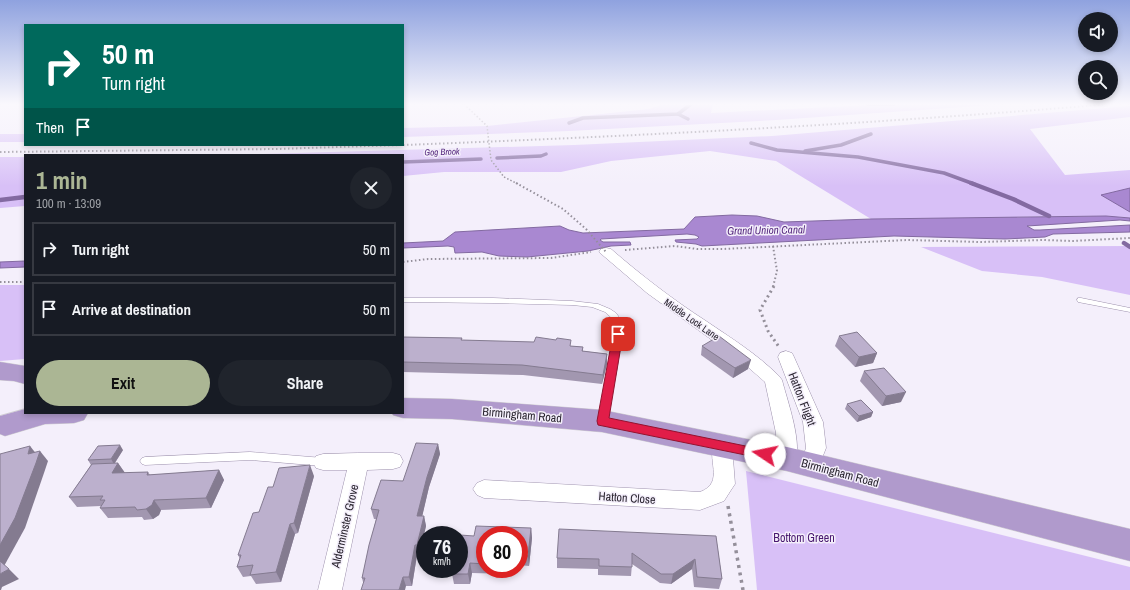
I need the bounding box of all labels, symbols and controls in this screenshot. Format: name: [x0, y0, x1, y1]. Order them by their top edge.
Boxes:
map controls: [1078, 12, 1118, 100]
button: sound: [1078, 12, 1118, 52]
text: 50 m: [102, 35, 154, 73]
icon: right: [36, 40, 88, 92]
button: search: [1078, 60, 1118, 100]
text: Turn right: [102, 71, 165, 96]
icon: arrive: [72, 116, 94, 138]
text: Then: [36, 117, 64, 138]
water label: Gog Brook: [424, 145, 460, 159]
text: 1 min: [36, 164, 87, 196]
button: close: [350, 167, 392, 209]
text: 100 m · 13:09: [36, 195, 101, 212]
water label: Grand Union Canal: [727, 222, 806, 238]
icon: right: [38, 238, 60, 260]
text: Turn right: [72, 239, 129, 260]
text: 50 m: [363, 239, 390, 260]
street label: Middle Lock Lane: [661, 296, 722, 344]
icon: arrive: [38, 298, 60, 320]
text: Arrive at destination: [72, 299, 191, 320]
text: 50 m: [363, 299, 390, 320]
pin: [601, 317, 635, 351]
icon: arrive: [607, 323, 629, 345]
button: Exit: [36, 360, 210, 406]
button: Share: [218, 360, 392, 406]
street label: Hatton Flight: [784, 370, 820, 428]
street label: Birmingham Road: [482, 404, 562, 426]
position arrow: [744, 433, 786, 475]
street label: Birmingham Road: [799, 455, 881, 491]
street label: Alderminster Grove: [327, 483, 362, 570]
street label: Hatton Close: [598, 488, 656, 508]
speed limit sign: 80: [476, 526, 528, 578]
park label: Bottom Green: [773, 530, 835, 546]
text: 76: [433, 533, 451, 560]
text: km/h: [433, 555, 451, 568]

